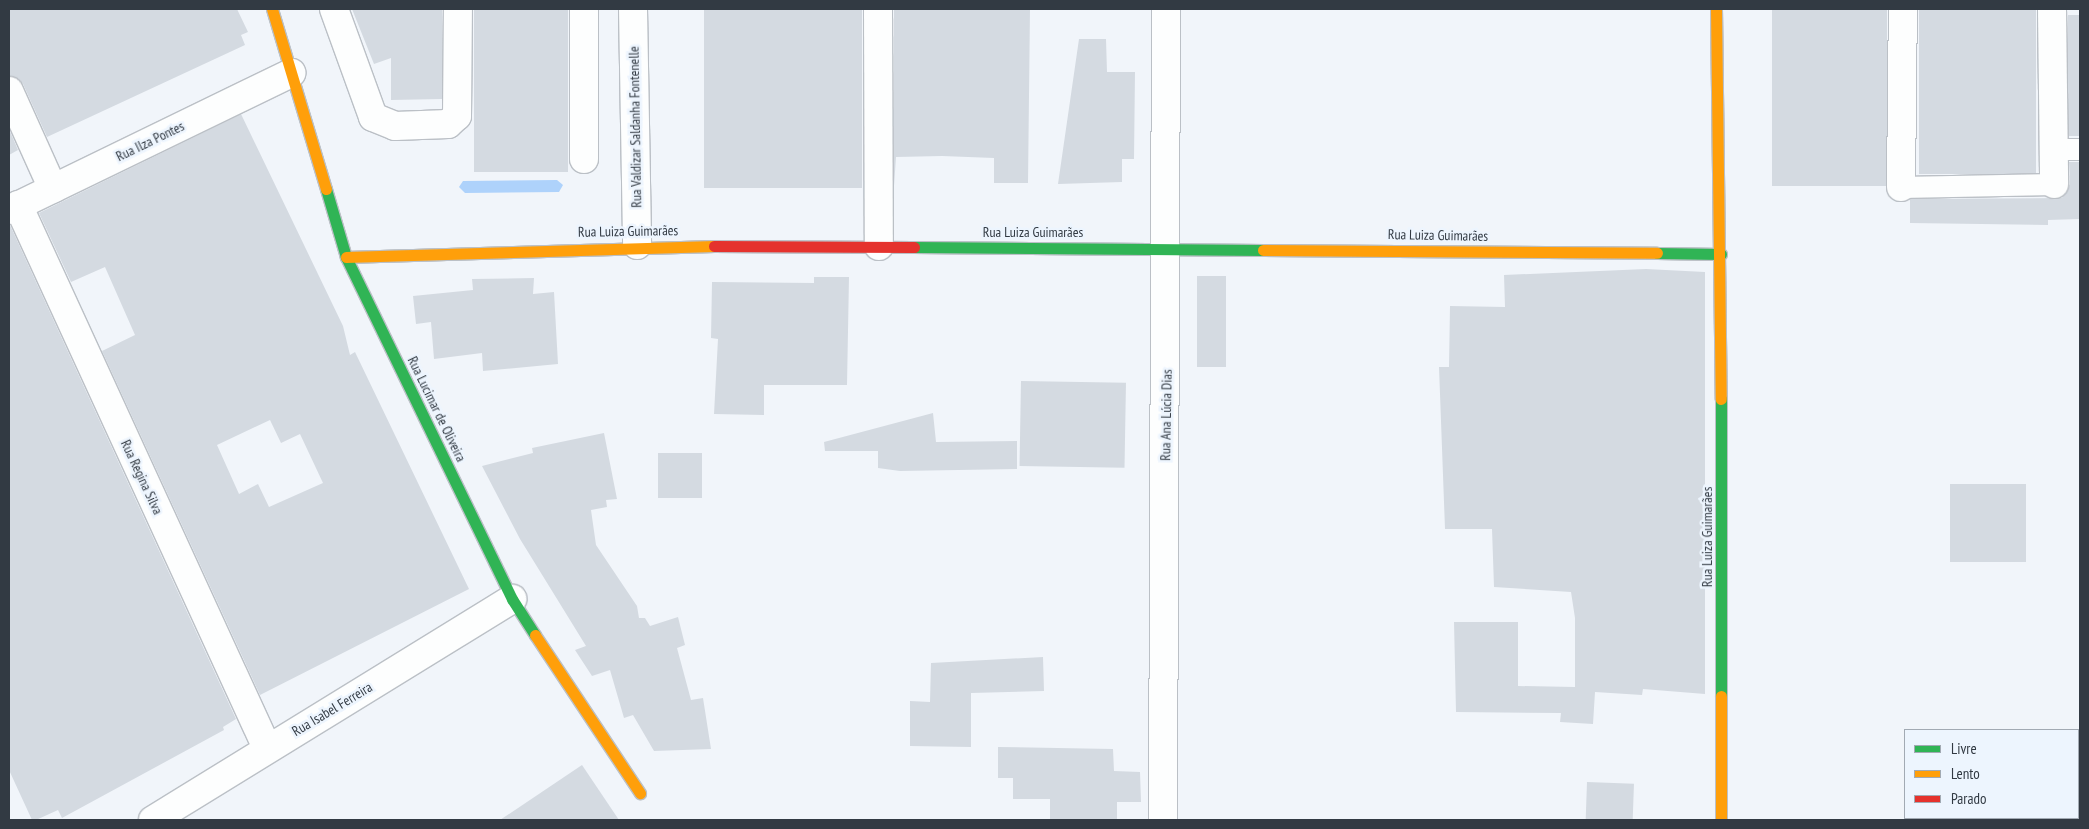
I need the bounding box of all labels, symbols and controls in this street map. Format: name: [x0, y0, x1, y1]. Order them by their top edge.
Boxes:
street label: Rua Valdizar Saldanha Fontenelle: [625, 46, 645, 208]
street label: Rua Ilza Pontes: [113, 117, 187, 165]
street label: Rua Luiza Guimarães: [578, 222, 678, 240]
street label: Rua Luiza Guimarães: [983, 224, 1083, 240]
street label: Rua Luiza Guimarães: [1388, 226, 1488, 244]
street label: Rua Lucimar de Oliveira: [404, 354, 470, 464]
street label: Rua Ana Lúcia Dias: [1157, 369, 1175, 461]
street label: Rua Regina Silva: [117, 437, 167, 517]
street label: Rua Luiza Guimarães: [1699, 487, 1715, 587]
street label: Rua Isabel Ferreira: [289, 678, 375, 740]
legend: [1904, 729, 2079, 819]
text: Livre: [1951, 739, 1977, 758]
text: Lento: [1951, 764, 1980, 783]
text: Parado: [1951, 789, 1986, 808]

